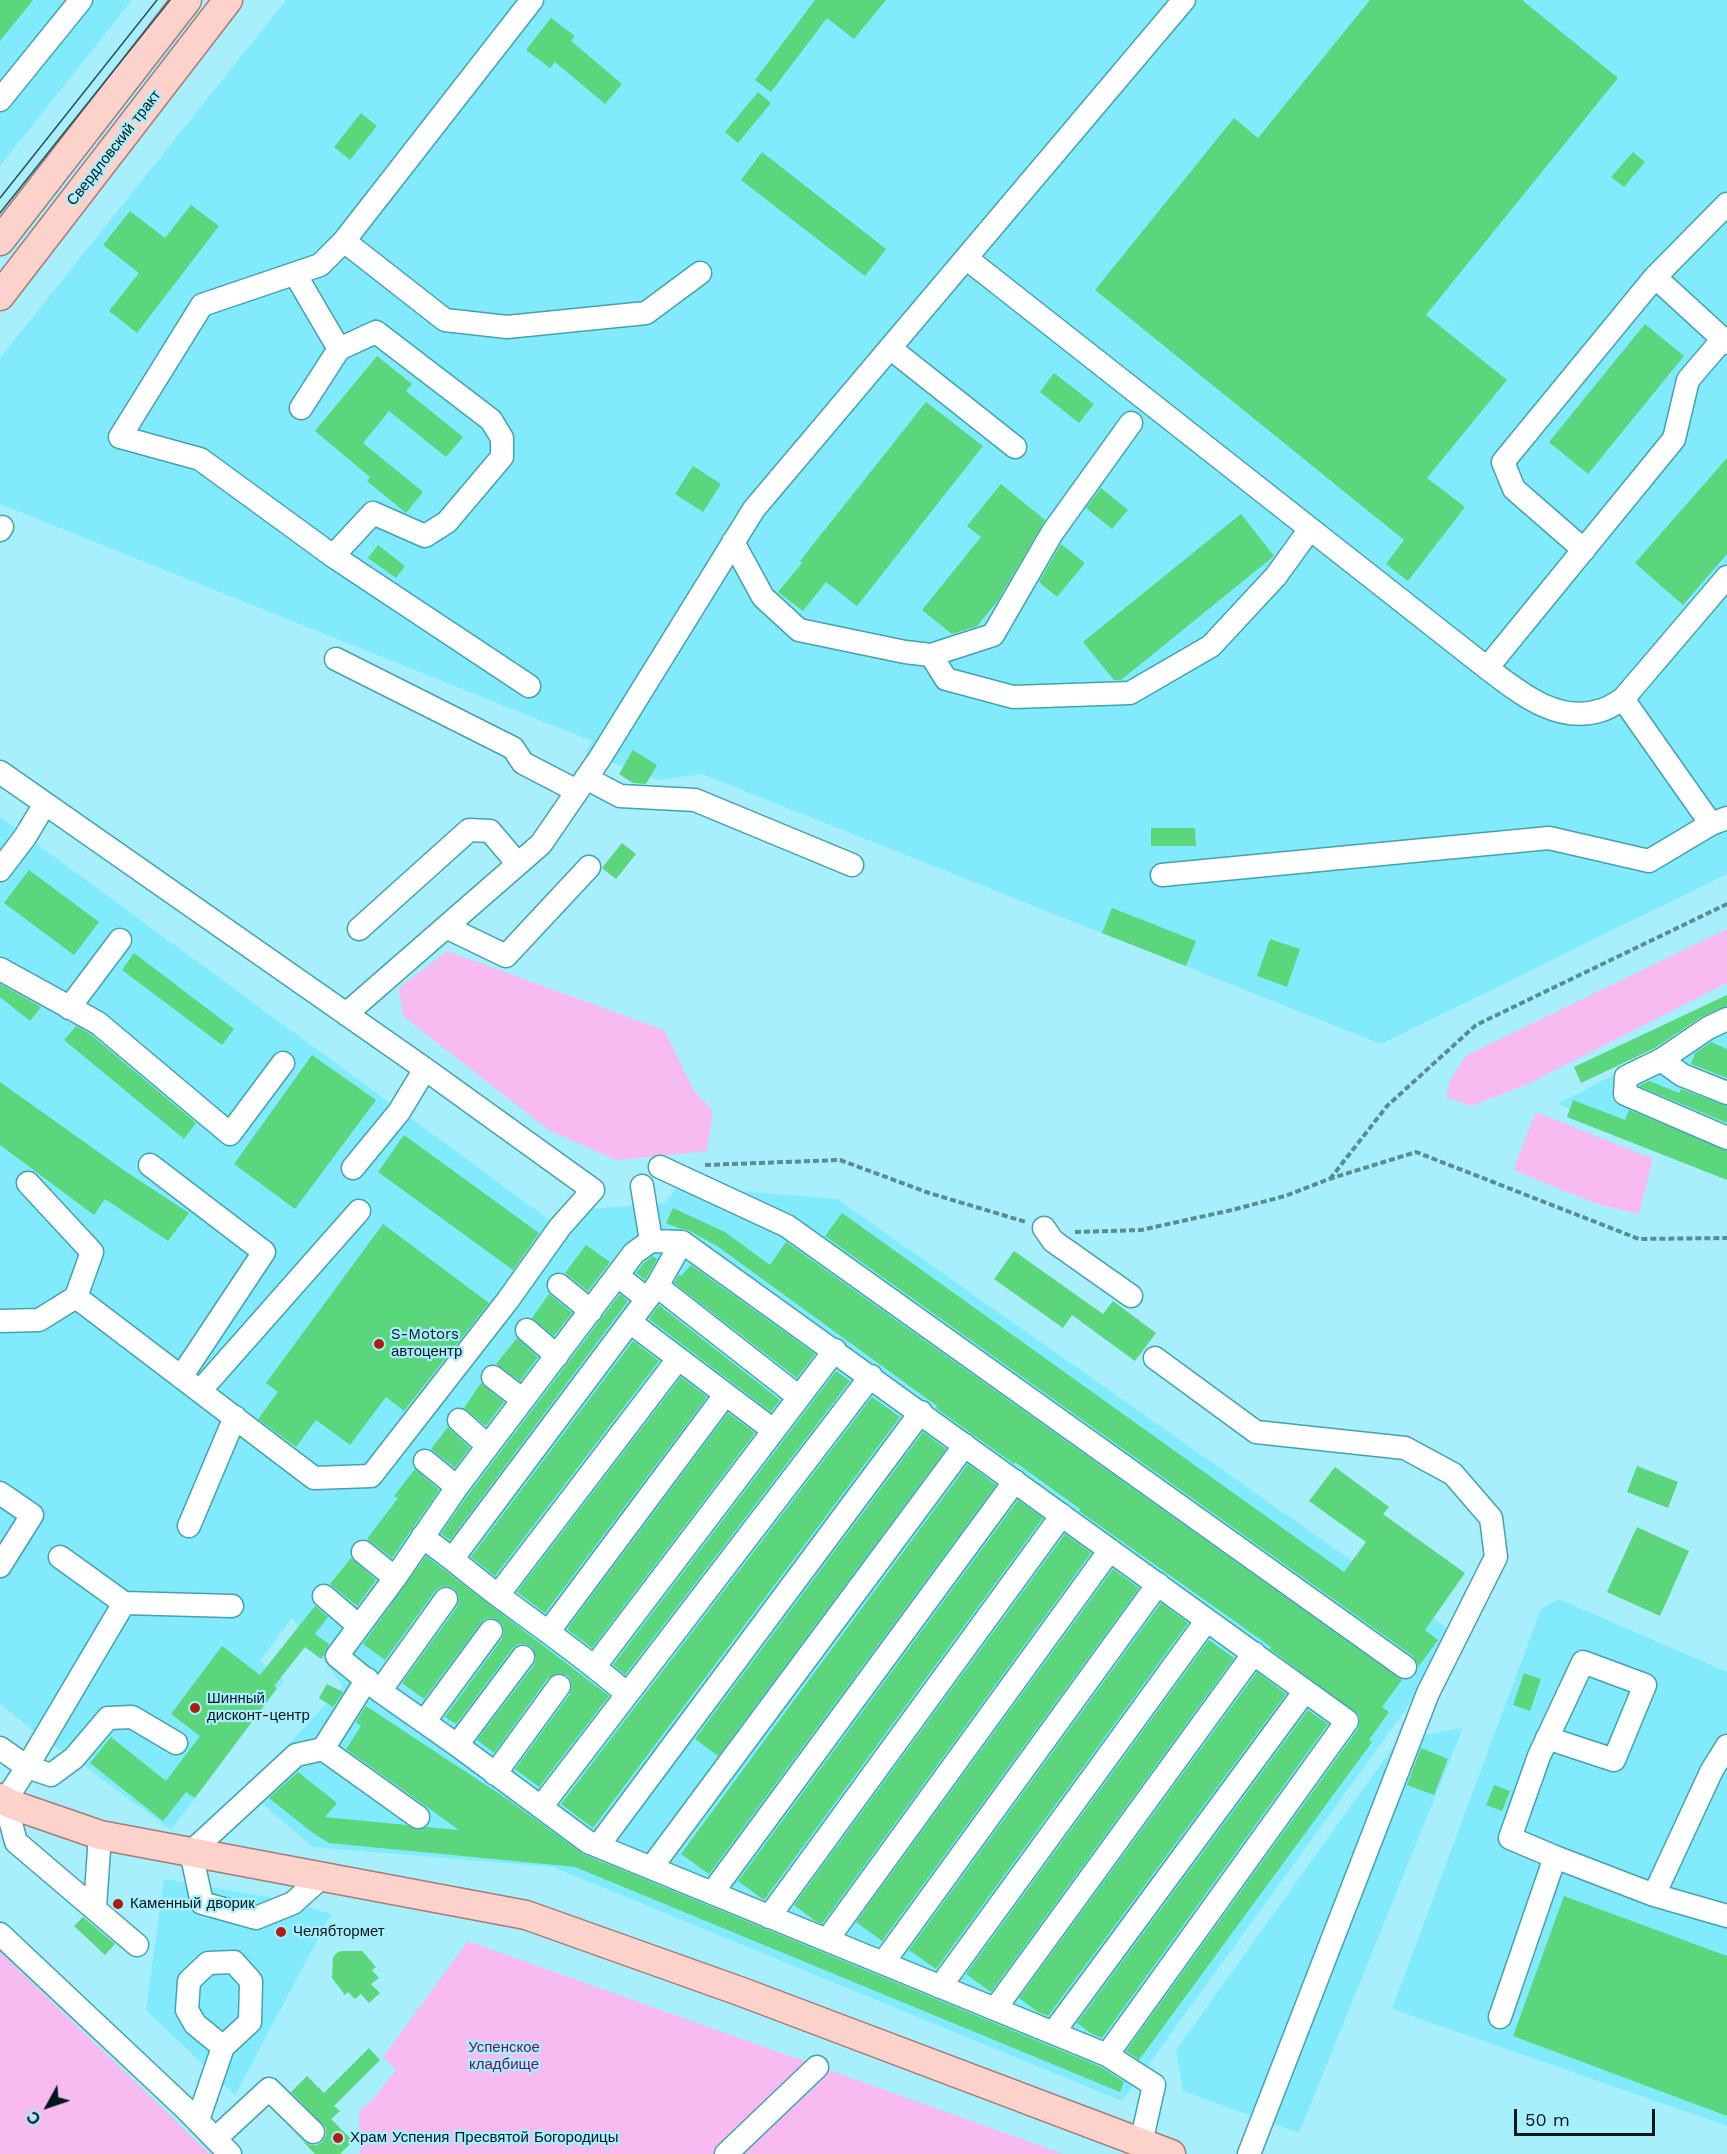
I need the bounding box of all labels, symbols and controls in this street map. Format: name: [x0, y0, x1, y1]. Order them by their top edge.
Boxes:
street label: Свердловский тракт: [63, 87, 165, 209]
place label: S-Motors автоцентр: [391, 1326, 462, 1361]
marker: S-Motors автоцентр: [372, 1337, 386, 1351]
place label: Шинный дисконт-центр: [207, 1690, 310, 1725]
marker: Шинный дисконт-центр: [188, 1701, 202, 1715]
place label: Каменный дворик: [130, 1895, 255, 1913]
marker: Каменный дворик: [111, 1897, 125, 1911]
place label: Челябтормет: [293, 1923, 385, 1941]
marker: Челябтормет: [274, 1925, 288, 1939]
park label: Успенское кладбище: [468, 2039, 540, 2074]
north arrow: [18, 2076, 78, 2136]
scale bar: [1517, 2097, 1658, 2135]
text: С: [23, 2107, 45, 2128]
text: 50 m: [1525, 2109, 1570, 2130]
place label: Храм Успения Пресвятой Богородицы: [350, 2129, 618, 2147]
marker: Храм Успения Пресвятой Богородицы: [331, 2131, 345, 2145]

